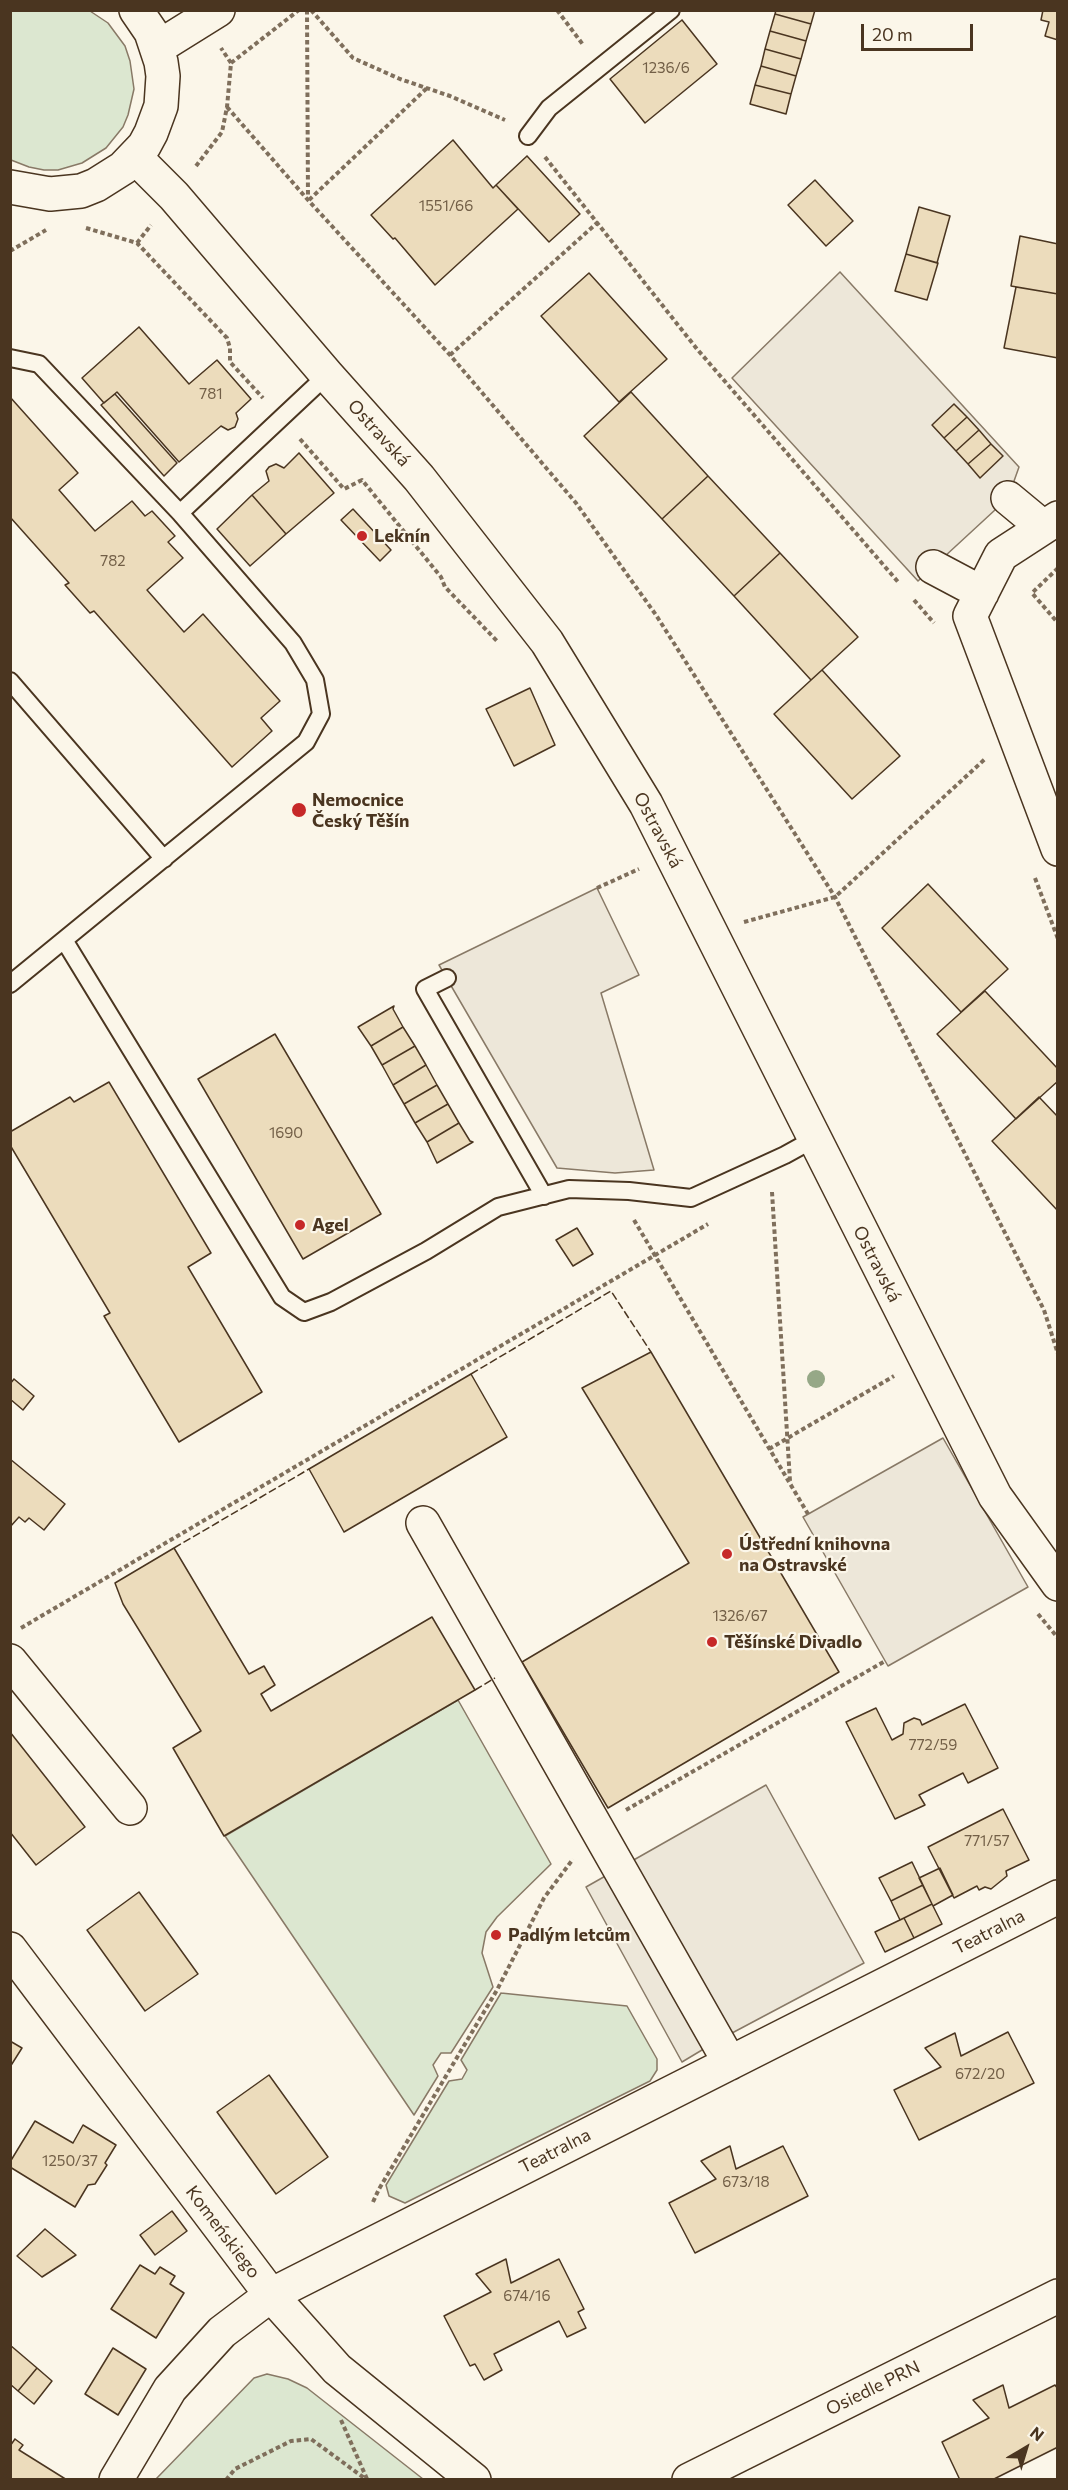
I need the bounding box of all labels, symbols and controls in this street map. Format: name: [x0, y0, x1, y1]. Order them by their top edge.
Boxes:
scale bar: [864, 12, 976, 50]
text: 20 m: [872, 23, 913, 45]
house number: 1236/6: [642, 59, 690, 77]
house number: 1551/66: [419, 197, 473, 215]
house number: 781: [199, 385, 223, 403]
street label: Ostravská: [343, 395, 415, 471]
place label: Leknín: [374, 525, 430, 547]
marker: Leknín: [355, 529, 369, 543]
house number: 782: [100, 552, 126, 570]
street label: Ostravská: [629, 788, 687, 872]
place label: Nemocnice Český Těšín: [312, 789, 409, 832]
marker: Nemocnice Český Těšín: [290, 801, 308, 819]
house number: 1690: [269, 1124, 303, 1142]
place label: Agel: [312, 1214, 349, 1236]
marker: Agel: [293, 1218, 307, 1232]
street label: Ostravská: [849, 1222, 905, 1306]
place label: Ústřední knihovna na Ostravské: [739, 1533, 890, 1576]
marker: Ústřední knihovna na Ostravské: [720, 1547, 734, 1561]
house number: 1326/67: [712, 1607, 768, 1625]
place label: Těšínské Divadlo: [724, 1631, 862, 1653]
marker: Těšínské Divadlo: [705, 1635, 719, 1649]
house number: 772/59: [909, 1736, 957, 1754]
house number: 771/57: [964, 1832, 1010, 1850]
street label: Teatralna: [950, 1905, 1028, 1959]
place label: Padlým letcům: [508, 1924, 630, 1946]
marker: Padlým letcům: [489, 1928, 503, 1942]
house number: 672/20: [955, 2065, 1005, 2083]
street label: Teatralna: [516, 2124, 594, 2178]
house number: 1250/37: [42, 2152, 98, 2170]
house number: 673/18: [722, 2173, 770, 2191]
street label: Komeńskiego: [181, 2182, 265, 2282]
house number: 674/16: [503, 2287, 551, 2305]
street label: Osiedle PRN: [822, 2356, 924, 2420]
north arrow: [996, 2418, 1056, 2478]
text: N: [1027, 2422, 1048, 2445]

